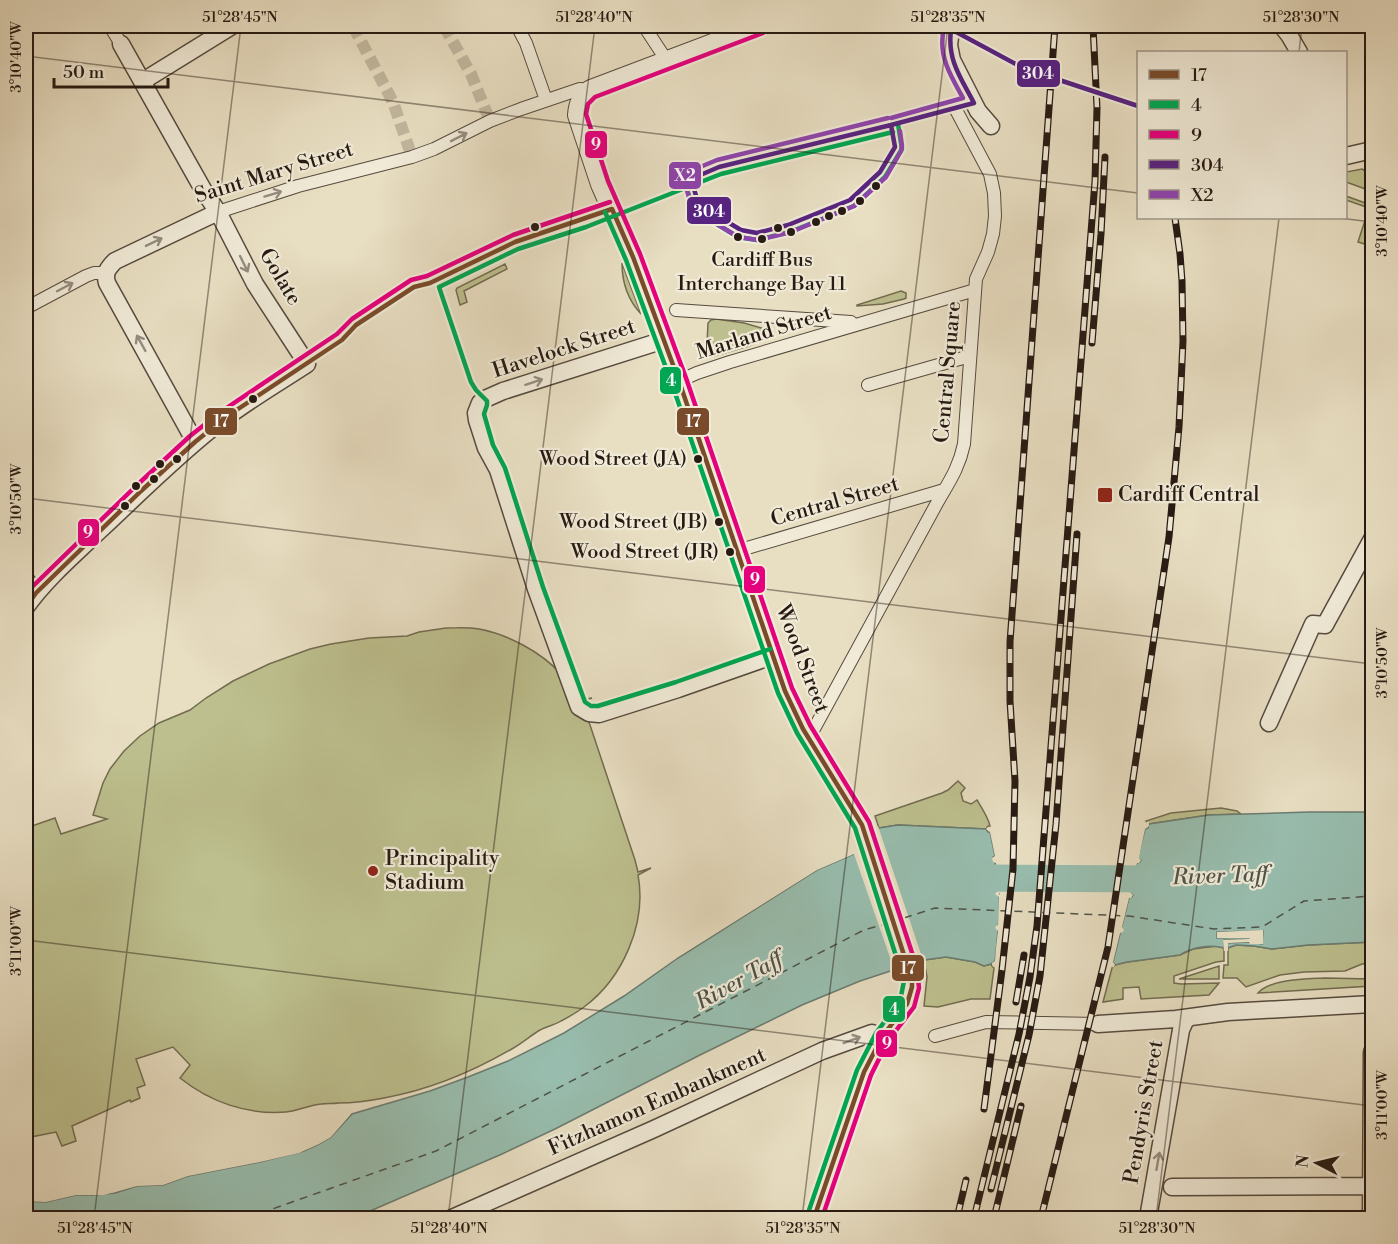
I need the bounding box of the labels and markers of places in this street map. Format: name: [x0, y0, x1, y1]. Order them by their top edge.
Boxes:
unlabelled marker: [870, 180, 882, 192]
unlabelled marker: [854, 195, 866, 207]
unlabelled marker: [836, 205, 848, 217]
unlabelled marker: [823, 210, 835, 222]
unlabelled marker: [810, 216, 822, 228]
unlabelled marker: [529, 221, 541, 233]
unlabelled marker: [772, 222, 784, 234]
unlabelled marker: [785, 226, 797, 238]
unlabelled marker: [732, 231, 744, 243]
marker: Cardiff Bus Interchange Bay 11: [756, 233, 768, 245]
place label: Cardiff Bus Interchange Bay 11: [678, 248, 847, 297]
unlabelled marker: [247, 393, 259, 405]
place label: Wood Street (JA): [538, 447, 687, 472]
unlabelled marker: [171, 453, 183, 465]
marker: Wood Street (JA): [692, 453, 704, 465]
unlabelled marker: [154, 458, 166, 470]
unlabelled marker: [148, 473, 160, 485]
unlabelled marker: [130, 480, 142, 492]
place label: Cardiff Central: [1118, 482, 1260, 508]
marker: Cardiff Central: [1096, 486, 1114, 504]
unlabelled marker: [119, 500, 131, 512]
place label: Wood Street (JB): [558, 510, 708, 535]
marker: Wood Street (JB): [713, 516, 725, 528]
place label: Wood Street (JR): [569, 540, 719, 565]
marker: Wood Street (JR): [724, 546, 736, 558]
place label: Principality Stadium: [385, 846, 500, 896]
marker: Principality Stadium: [366, 864, 380, 878]

